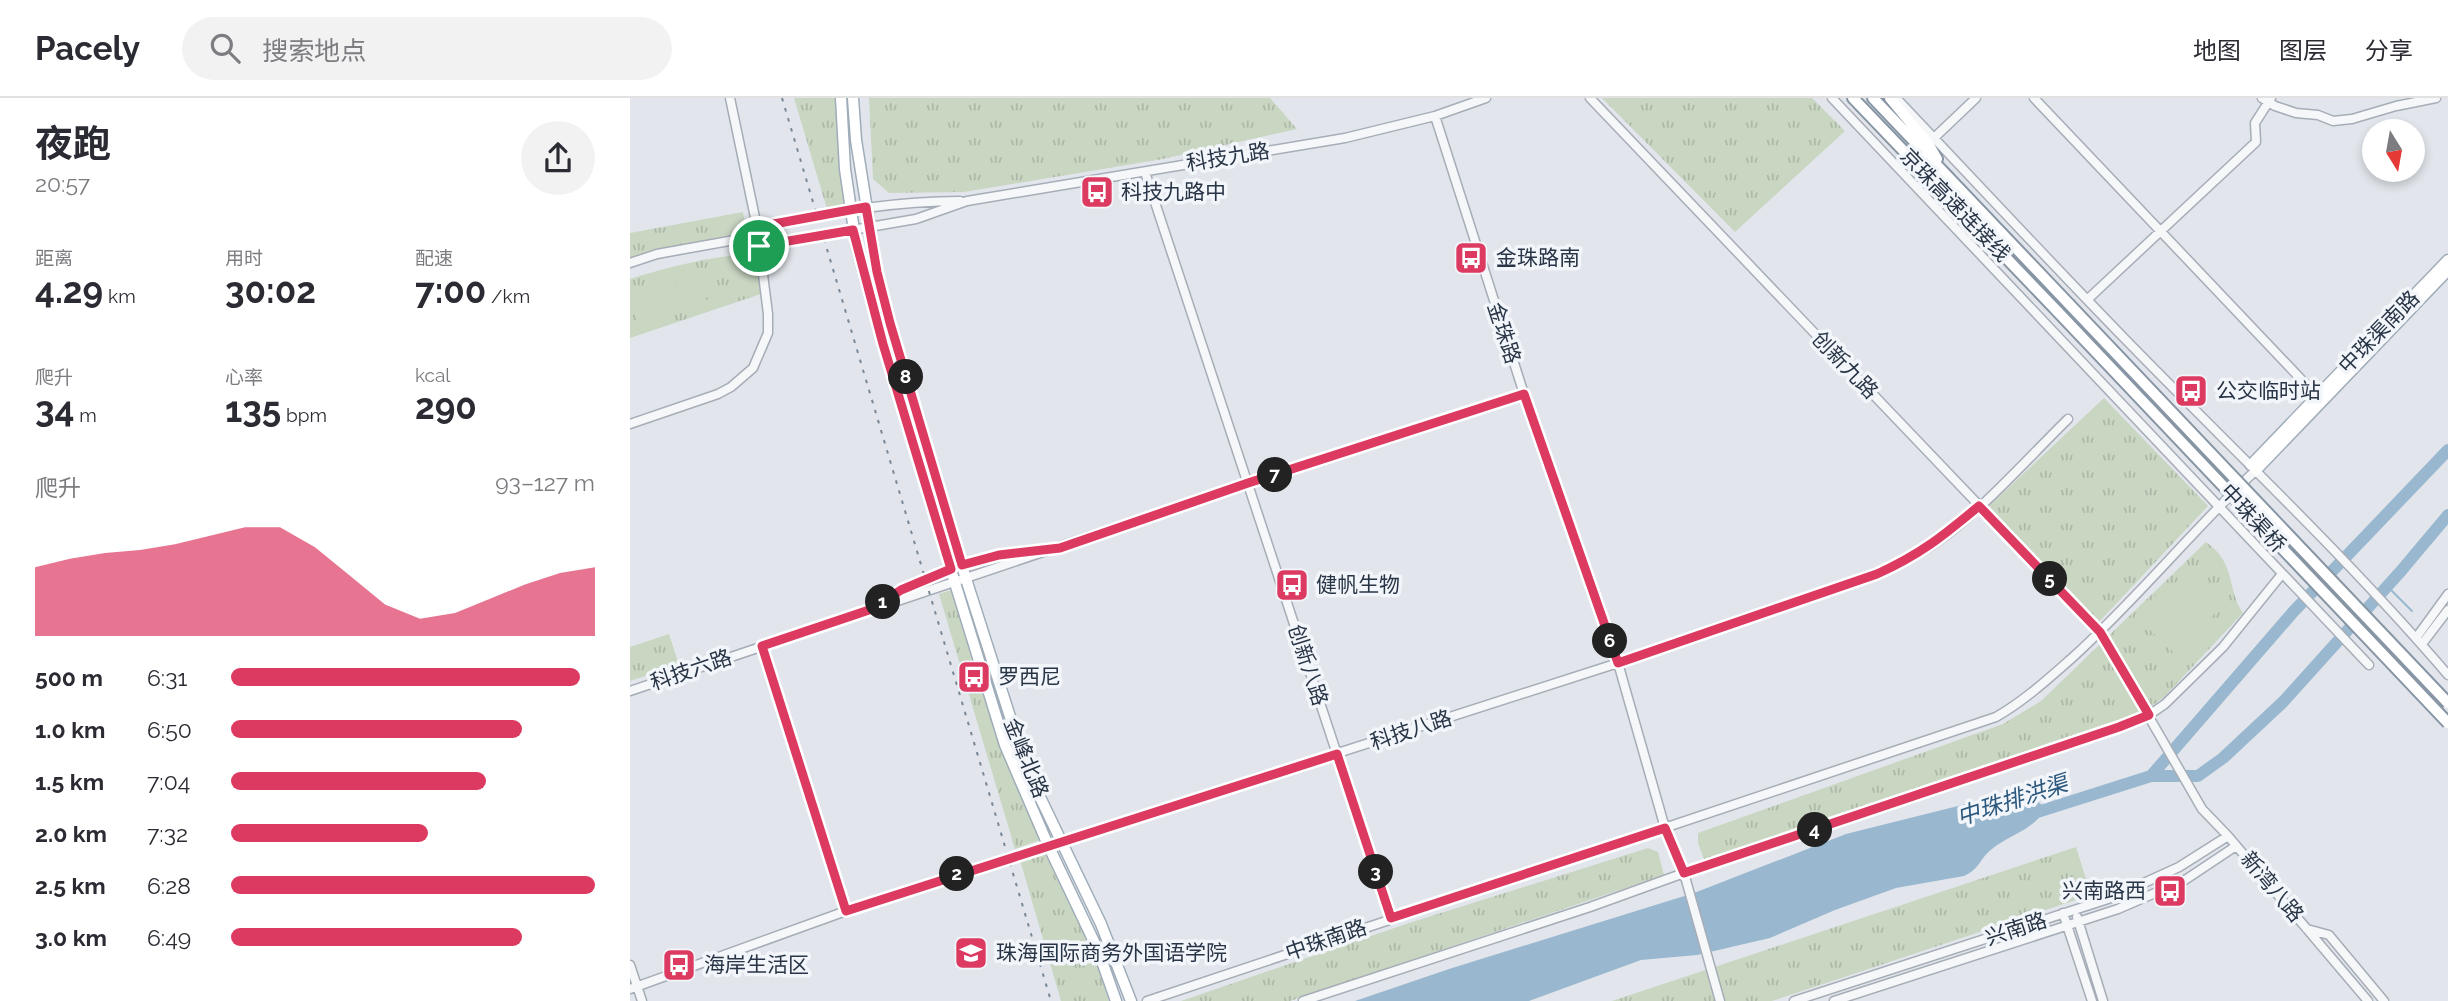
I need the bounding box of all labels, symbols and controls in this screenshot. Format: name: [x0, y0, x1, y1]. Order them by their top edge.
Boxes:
search box: [182, 17, 672, 80]
text: Pacely: [35, 29, 140, 68]
icon: search: [206, 29, 244, 67]
text: 搜索地点: [262, 36, 366, 66]
text: 地图: [2193, 36, 2241, 65]
text: 图层: [2279, 36, 2327, 65]
text: 分享: [2365, 36, 2413, 65]
north arrow: [2362, 119, 2426, 182]
map controls: [2362, 119, 2425, 182]
text: 夜跑: [35, 121, 111, 166]
button: share: [521, 121, 595, 195]
street label: 科技九路: [1184, 138, 1271, 175]
street label: 京珠高速连接线: [1895, 143, 2015, 266]
text: 20:57: [35, 170, 90, 197]
bus stop icon: 科技九路中: [1078, 173, 1116, 211]
place label: 科技九路中: [1121, 179, 1226, 204]
pin: [729, 216, 789, 276]
icon: arrive: [740, 227, 778, 265]
bus stop icon: 金珠路南: [1452, 239, 1490, 277]
place label: 金珠路南: [1496, 245, 1580, 270]
text: 距离: [35, 247, 73, 269]
text: 用时: [225, 247, 263, 269]
text: 配速: [415, 247, 453, 269]
text: 4.29: [35, 270, 103, 311]
text: 30:02: [225, 270, 316, 311]
text: 7:00: [415, 270, 486, 311]
text: km: [103, 285, 136, 307]
text: /km: [486, 285, 530, 307]
street label: 中珠渠南路: [2333, 285, 2424, 378]
street label: 金珠路: [1483, 299, 1526, 367]
street label: 创新九路: [1807, 326, 1884, 404]
pin: 8: [888, 360, 924, 394]
text: kcal: [415, 364, 451, 386]
text: 8: [900, 365, 911, 387]
text: 爬升: [35, 366, 73, 388]
text: 心率: [225, 366, 263, 388]
bus stop icon: 公交临时站: [2172, 372, 2210, 410]
place label: 公交临时站: [2216, 378, 2321, 403]
text: 290: [415, 386, 477, 427]
text: 34: [35, 389, 75, 430]
text: 135: [225, 389, 281, 430]
text: m: [75, 404, 97, 426]
text: bpm: [281, 404, 327, 426]
pin: 7: [1258, 458, 1292, 492]
text: 7: [1269, 463, 1280, 485]
text: 93–127 m: [495, 469, 595, 496]
text: 爬升: [35, 474, 81, 501]
street label: 中珠渠桥: [2216, 478, 2291, 557]
pin: 5: [2032, 561, 2068, 596]
bus stop icon: 健帆生物: [1273, 566, 1311, 604]
text: 5: [2044, 567, 2055, 589]
place label: 健帆生物: [1316, 572, 1400, 597]
pin: 1: [866, 584, 900, 620]
text: 1: [878, 590, 887, 612]
street label: 创新八路: [1284, 621, 1333, 709]
pin: 6: [1592, 624, 1628, 658]
text: 6: [1604, 629, 1615, 651]
street label: 科技六路: [647, 644, 735, 695]
bus stop icon: 罗西尼: [955, 658, 993, 696]
text: 500 m: [35, 664, 103, 691]
text: 6:31: [147, 664, 187, 691]
place label: 罗西尼: [998, 664, 1061, 689]
street label: 科技八路: [1367, 705, 1455, 754]
street label: 金峰北路: [999, 714, 1054, 801]
text: 1.0 km: [35, 716, 105, 743]
text: 6:50: [147, 716, 192, 743]
text: 1.5 km: [35, 768, 104, 795]
text: 7:04: [147, 768, 190, 795]
water label: 中珠排洪渠: [1953, 768, 2074, 830]
pin: 4: [1798, 812, 1832, 848]
text: 4: [1809, 818, 1820, 840]
text: 2.0 km: [35, 820, 107, 847]
text: 7:32: [147, 820, 188, 847]
street label: 新湾八路: [2236, 846, 2309, 927]
pin: 3: [1358, 854, 1394, 890]
pin: 2: [940, 856, 974, 892]
text: 3: [1370, 860, 1381, 882]
text: 2: [951, 862, 962, 884]
text: 2.5 km: [35, 872, 106, 899]
text: 6:28: [147, 872, 191, 899]
bus stop icon: 兴南路西: [2151, 872, 2189, 910]
place label: 兴南路西: [2062, 878, 2146, 903]
street label: 兴南路: [1982, 907, 2050, 950]
street label: 中珠南路: [1282, 914, 1370, 965]
text: 3.0 km: [35, 924, 107, 951]
text: 6:49: [147, 924, 191, 951]
school or university icon: 珠海国际商务外国语学院: [952, 934, 990, 972]
place label: 珠海国际商务外国语学院: [996, 940, 1227, 965]
bus stop icon: 海岸生活区: [660, 946, 698, 984]
place label: 海岸生活区: [704, 952, 809, 977]

